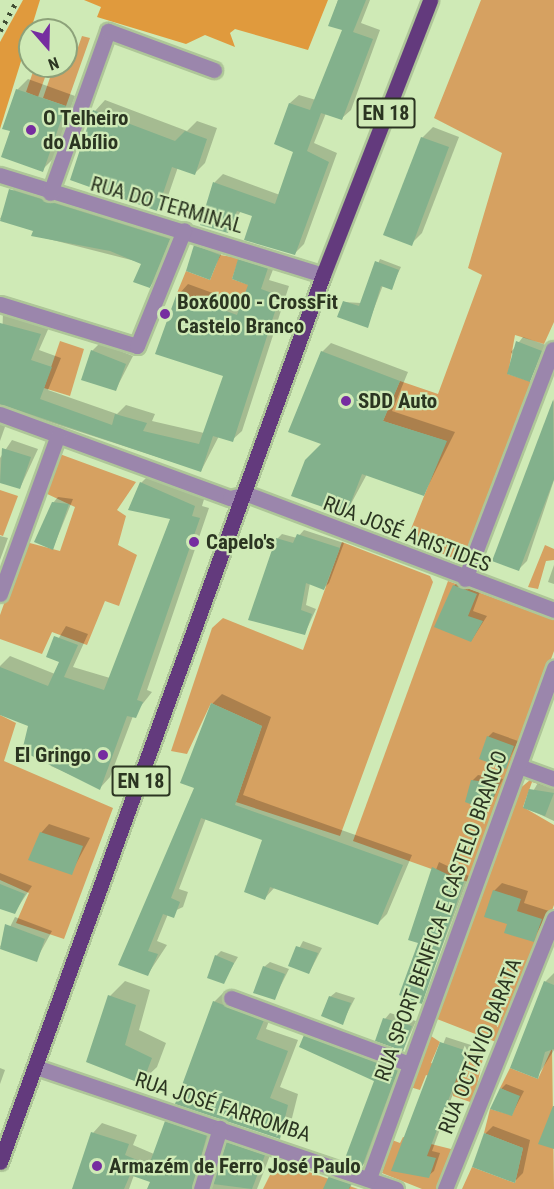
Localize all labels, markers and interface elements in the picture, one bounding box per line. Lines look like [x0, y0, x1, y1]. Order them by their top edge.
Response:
north arrow [18, 18, 78, 78]
text: N [46, 53, 62, 74]
road number: EN 18 [356, 96, 416, 130]
place label: O Telheiro do Abílio [43, 105, 129, 155]
marker: O Telheiro do Abílio [24, 123, 38, 137]
street label: RUA DO TERMINAL [88, 171, 246, 239]
place label: Box6000 - CrossFit Castelo Branco [177, 289, 338, 339]
marker: Box6000 - CrossFit Castelo Branco [158, 307, 172, 321]
place label: SDD Auto [358, 388, 437, 414]
marker: SDD Auto [339, 394, 353, 408]
street label: RUA JOSÉ ARISTIDES [320, 490, 494, 578]
place label: Capelo's [206, 529, 275, 555]
marker: Capelo's [187, 535, 201, 549]
place label: El Gringo [15, 742, 91, 768]
street label: RUA SPORT BENFICA E CASTELO BRANCO [369, 747, 513, 1085]
marker: El Gringo [96, 748, 110, 762]
road number: EN 18 [111, 764, 171, 798]
street label: RUA OCTÁVIO BARATA [433, 954, 527, 1138]
street label: RUA JOSÉ FARROMBA [132, 1067, 314, 1147]
place label: Armazém de Ferro José Paulo [109, 1153, 361, 1179]
marker: Armazém de Ferro José Paulo [90, 1159, 104, 1173]

